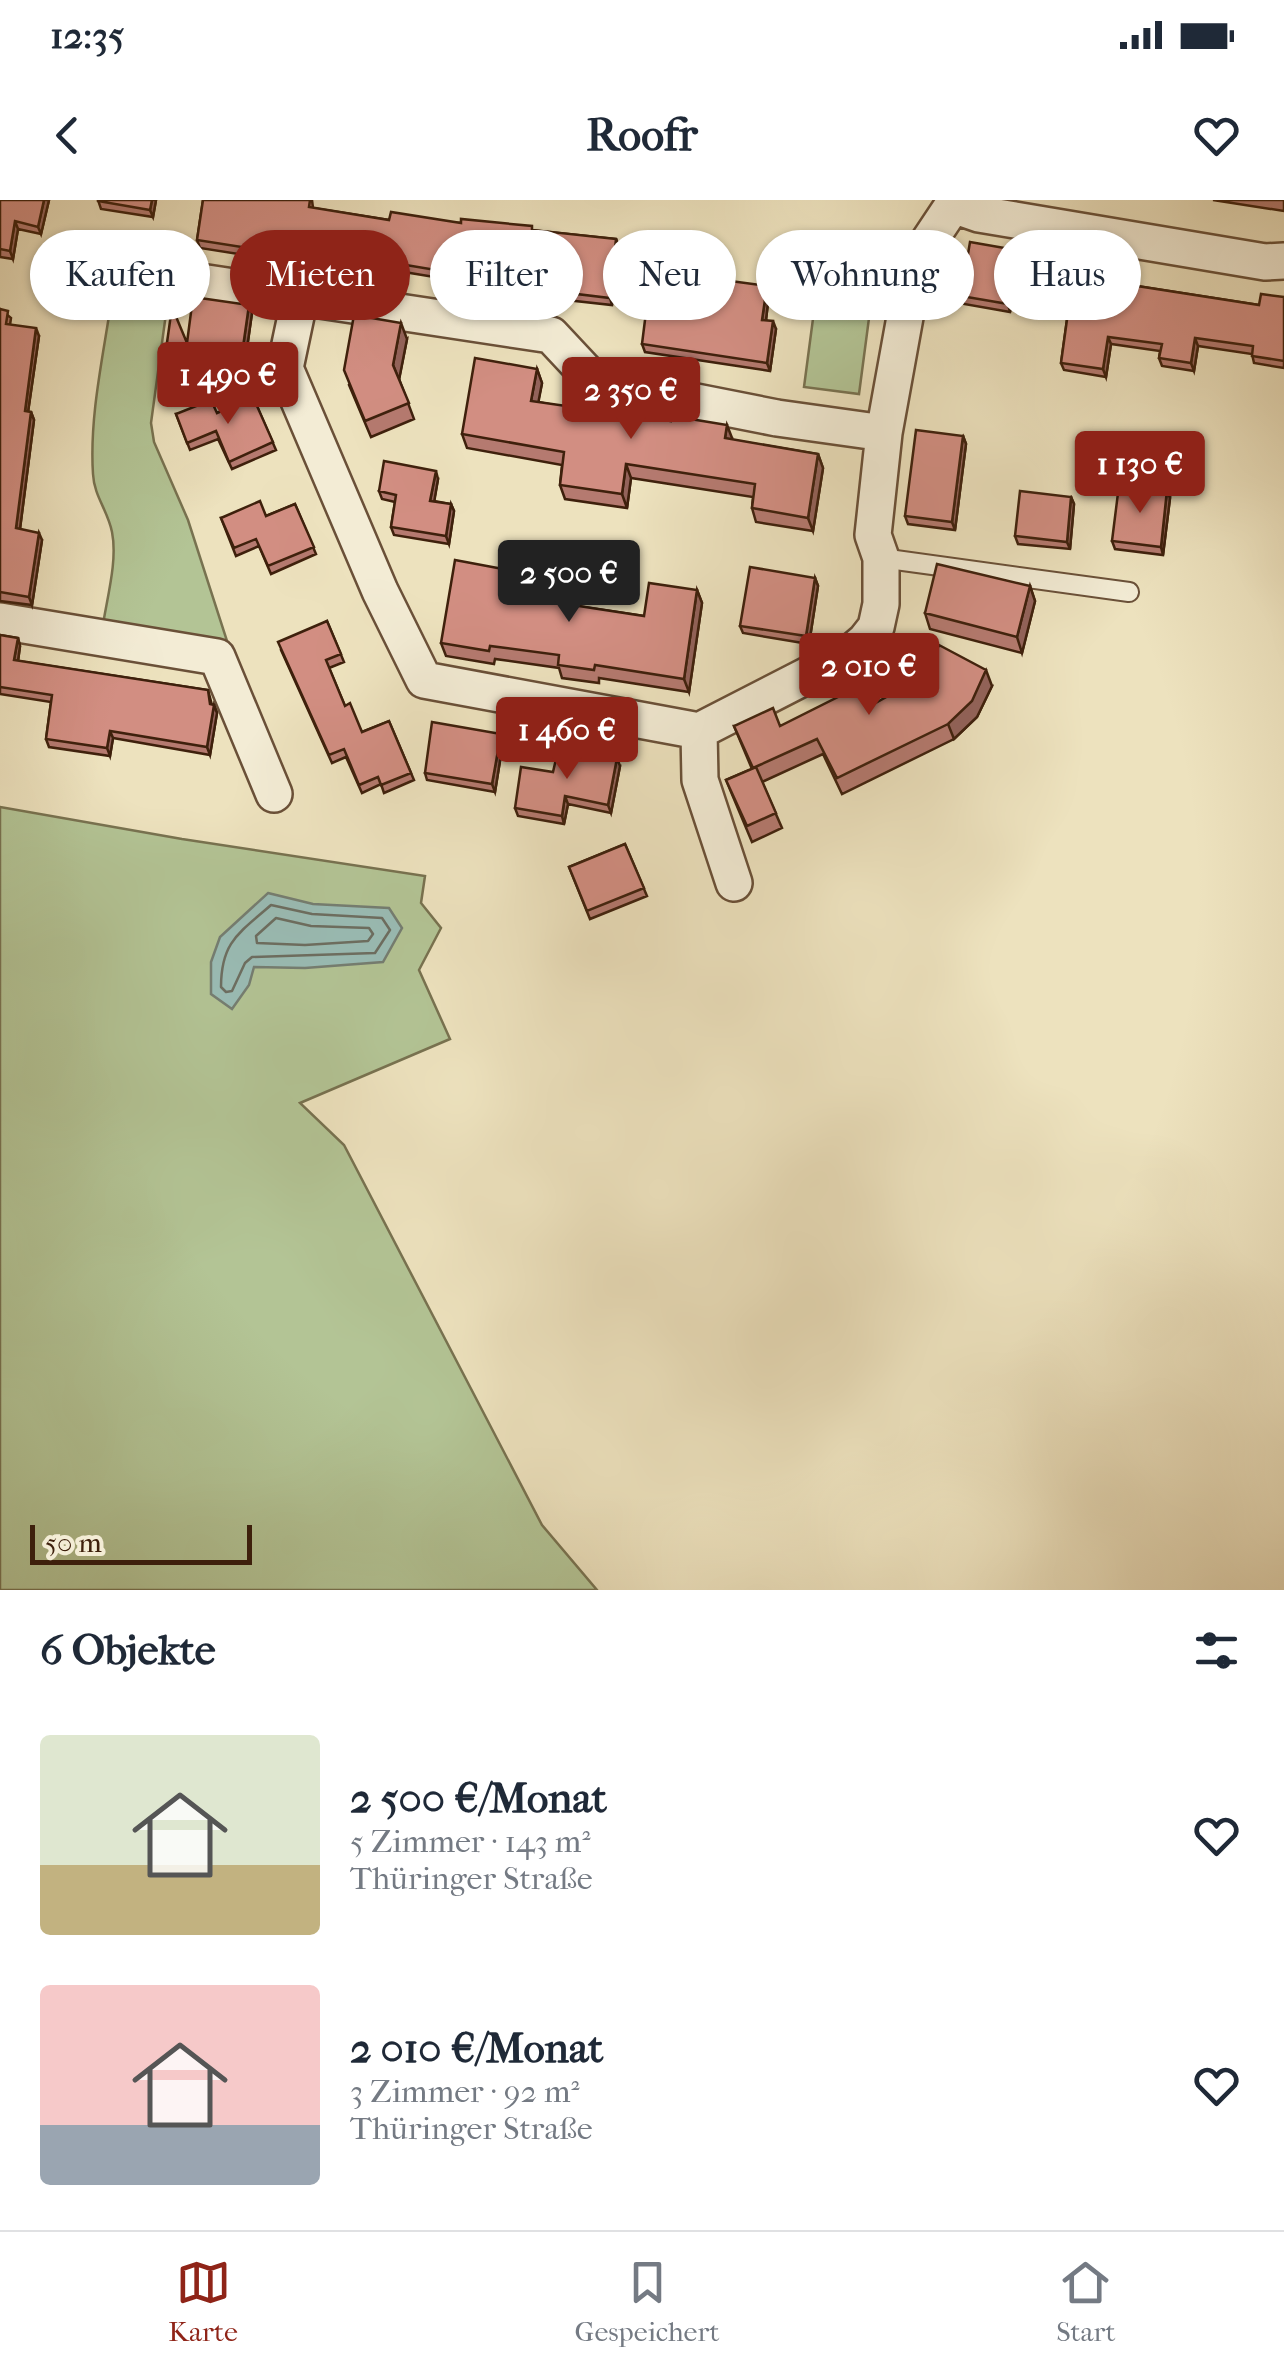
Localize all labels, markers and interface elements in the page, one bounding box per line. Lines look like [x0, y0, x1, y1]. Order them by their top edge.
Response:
text: 12:35 [50, 13, 124, 58]
icon: back [40, 108, 95, 163]
icon: heart [1189, 108, 1244, 163]
text: Roofr [586, 109, 698, 162]
chip: Kaufen [30, 230, 210, 320]
chip: Mieten [230, 230, 410, 320]
chip: Filter [430, 230, 583, 320]
chip: Neu [603, 230, 736, 320]
chip: Wohnung [756, 230, 974, 320]
chip: Haus [994, 230, 1141, 320]
pin: 1 490 € [136, 342, 320, 427]
text: 1 490 € [179, 356, 277, 393]
pin: 2 350 € [539, 357, 723, 442]
text: 2 350 € [584, 371, 678, 408]
pin: 1 130 € [1048, 431, 1232, 516]
text: 1 130 € [1097, 445, 1183, 482]
pin: 2 500 € [477, 540, 661, 625]
text: 2 500 € [520, 554, 618, 591]
pin: 2 010 € [777, 633, 961, 718]
text: 2 010 € [821, 647, 917, 684]
pin: 1 460 € [475, 697, 659, 782]
text: 1 460 € [518, 711, 616, 748]
scale bar [30, 1520, 252, 1564]
text: 50 m [45, 1526, 102, 1559]
icon: filters [1189, 1623, 1244, 1678]
text: 6 Objekte [40, 1626, 216, 1675]
text: 2 500 €/Monat [350, 1774, 607, 1823]
icon: home [120, 1775, 240, 1895]
icon: heart [1189, 1808, 1244, 1863]
text: 5 Zimmer · 143 m² [350, 1823, 590, 1860]
text: Thüringer Straße [350, 1860, 593, 1897]
text: 2 010 €/Monat [350, 2024, 603, 2073]
icon: home [120, 2025, 240, 2145]
icon: heart [1189, 2058, 1244, 2113]
text: 3 Zimmer · 92 m² [350, 2073, 580, 2110]
text: Thüringer Straße [350, 2110, 593, 2147]
tab: Karte [168, 2255, 238, 2348]
tab: Gespeichert [575, 2255, 719, 2348]
tab: Start [1056, 2255, 1116, 2348]

